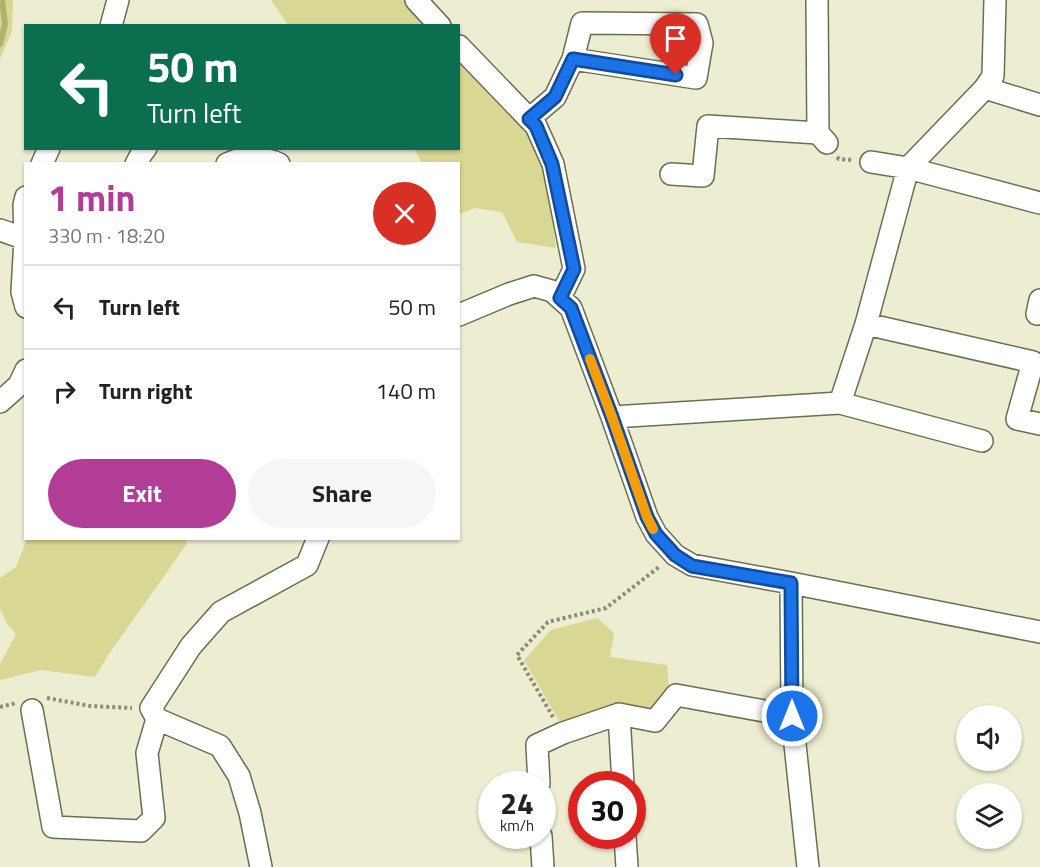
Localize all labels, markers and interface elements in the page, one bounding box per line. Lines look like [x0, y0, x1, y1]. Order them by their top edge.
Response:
pin [650, 13, 701, 75]
icon: arrive [659, 22, 692, 55]
text: 50 m [147, 34, 239, 98]
icon: left [48, 48, 126, 126]
text: Turn left [147, 92, 241, 133]
text: 1 min [48, 170, 135, 225]
button: close [373, 182, 436, 245]
text: 330 m · 18:20 [48, 220, 165, 251]
text: Turn left [99, 290, 180, 324]
text: 50 m [388, 290, 436, 324]
icon: left [48, 291, 81, 324]
text: Turn right [99, 374, 193, 408]
text: 140 m [376, 374, 436, 408]
icon: right [48, 375, 81, 408]
button: Exit [48, 459, 236, 528]
button: Share [248, 459, 436, 528]
position arrow [760, 684, 824, 748]
map controls [956, 705, 1022, 849]
button: sound [956, 705, 1022, 771]
speed limit sign: 30 [568, 771, 646, 849]
text: 24 [500, 780, 534, 826]
button: layers [956, 783, 1022, 849]
text: km/h [500, 814, 534, 837]

